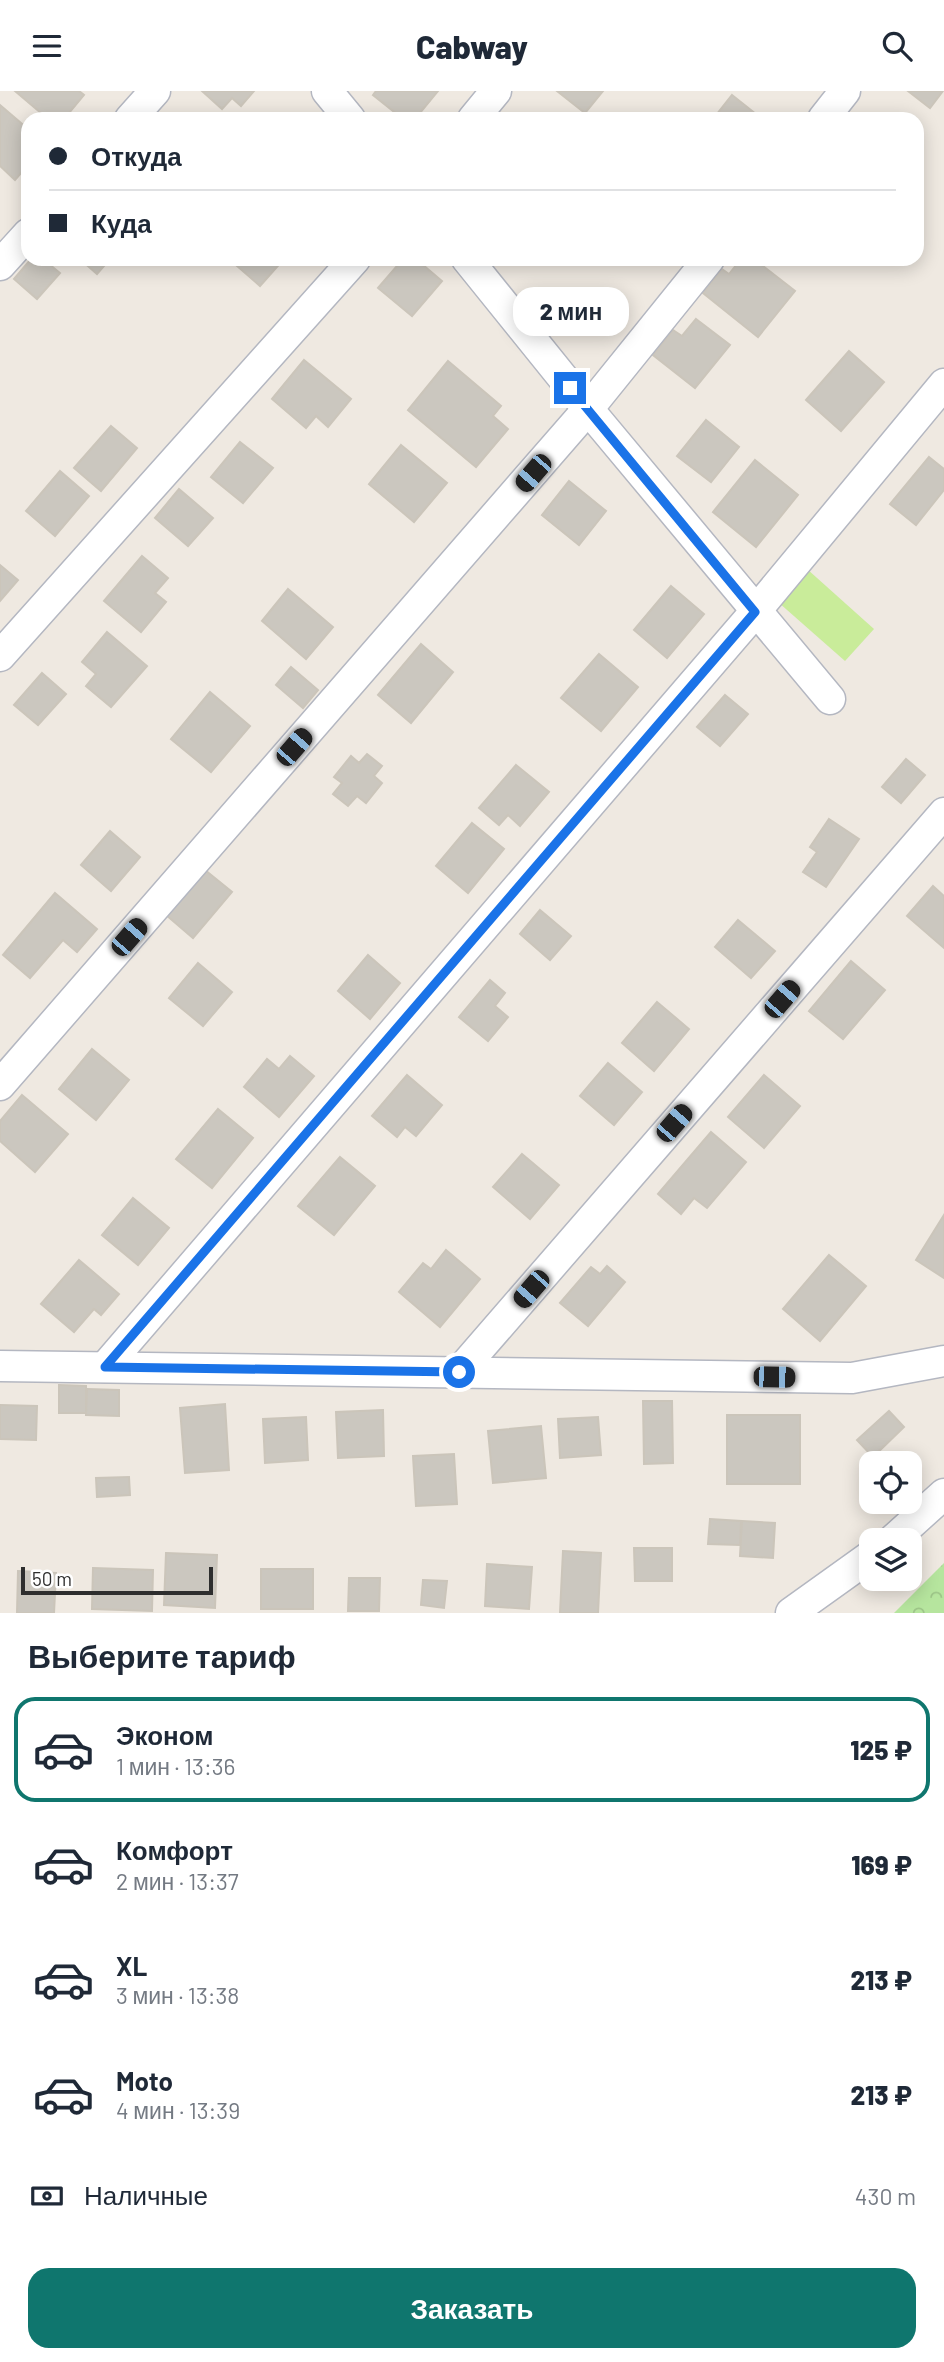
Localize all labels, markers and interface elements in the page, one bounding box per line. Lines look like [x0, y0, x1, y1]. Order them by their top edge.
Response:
icon: menu [28, 27, 66, 65]
text: Cabway [416, 27, 528, 65]
icon: search [878, 27, 916, 65]
text: Откуда [91, 140, 182, 171]
text: Куда [91, 207, 152, 238]
callout: 2 мин [512, 287, 628, 335]
text: 2 мин [540, 297, 602, 325]
route end [554, 372, 586, 404]
car [512, 450, 555, 496]
car [273, 724, 316, 770]
car [108, 914, 151, 960]
car [761, 976, 804, 1022]
car [653, 1100, 696, 1146]
car [510, 1266, 553, 1312]
route start [443, 1356, 475, 1388]
car [753, 1366, 796, 1388]
map controls [859, 1451, 922, 1591]
button: locate [859, 1451, 922, 1514]
button: layers [859, 1528, 922, 1591]
scale bar [21, 1564, 214, 1596]
text: 50 m [32, 1567, 72, 1590]
text: Выберите тариф [28, 1636, 296, 1674]
icon: car [32, 1718, 95, 1781]
text: Эконом [116, 1719, 214, 1750]
text: 125 ₽ [850, 1734, 912, 1765]
text: 1 мин · 13:36 [116, 1752, 235, 1780]
icon: car [32, 1833, 95, 1896]
text: Комфорт [116, 1834, 233, 1865]
text: 169 ₽ [851, 1849, 912, 1880]
text: 2 мин · 13:37 [116, 1867, 239, 1895]
icon: car [32, 1948, 95, 2011]
text: XL [116, 1950, 147, 1981]
text: 213 ₽ [850, 1964, 912, 1995]
text: 3 мин · 13:38 [116, 1981, 239, 2009]
icon: car [32, 2063, 95, 2126]
text: Moto [116, 2065, 173, 2096]
text: 213 ₽ [850, 2079, 912, 2110]
text: 4 мин · 13:39 [116, 2096, 240, 2124]
icon: cash [28, 2177, 66, 2215]
text: Наличные [84, 2179, 208, 2210]
text: 430 m [855, 2182, 916, 2210]
button: Заказать [28, 2268, 916, 2348]

